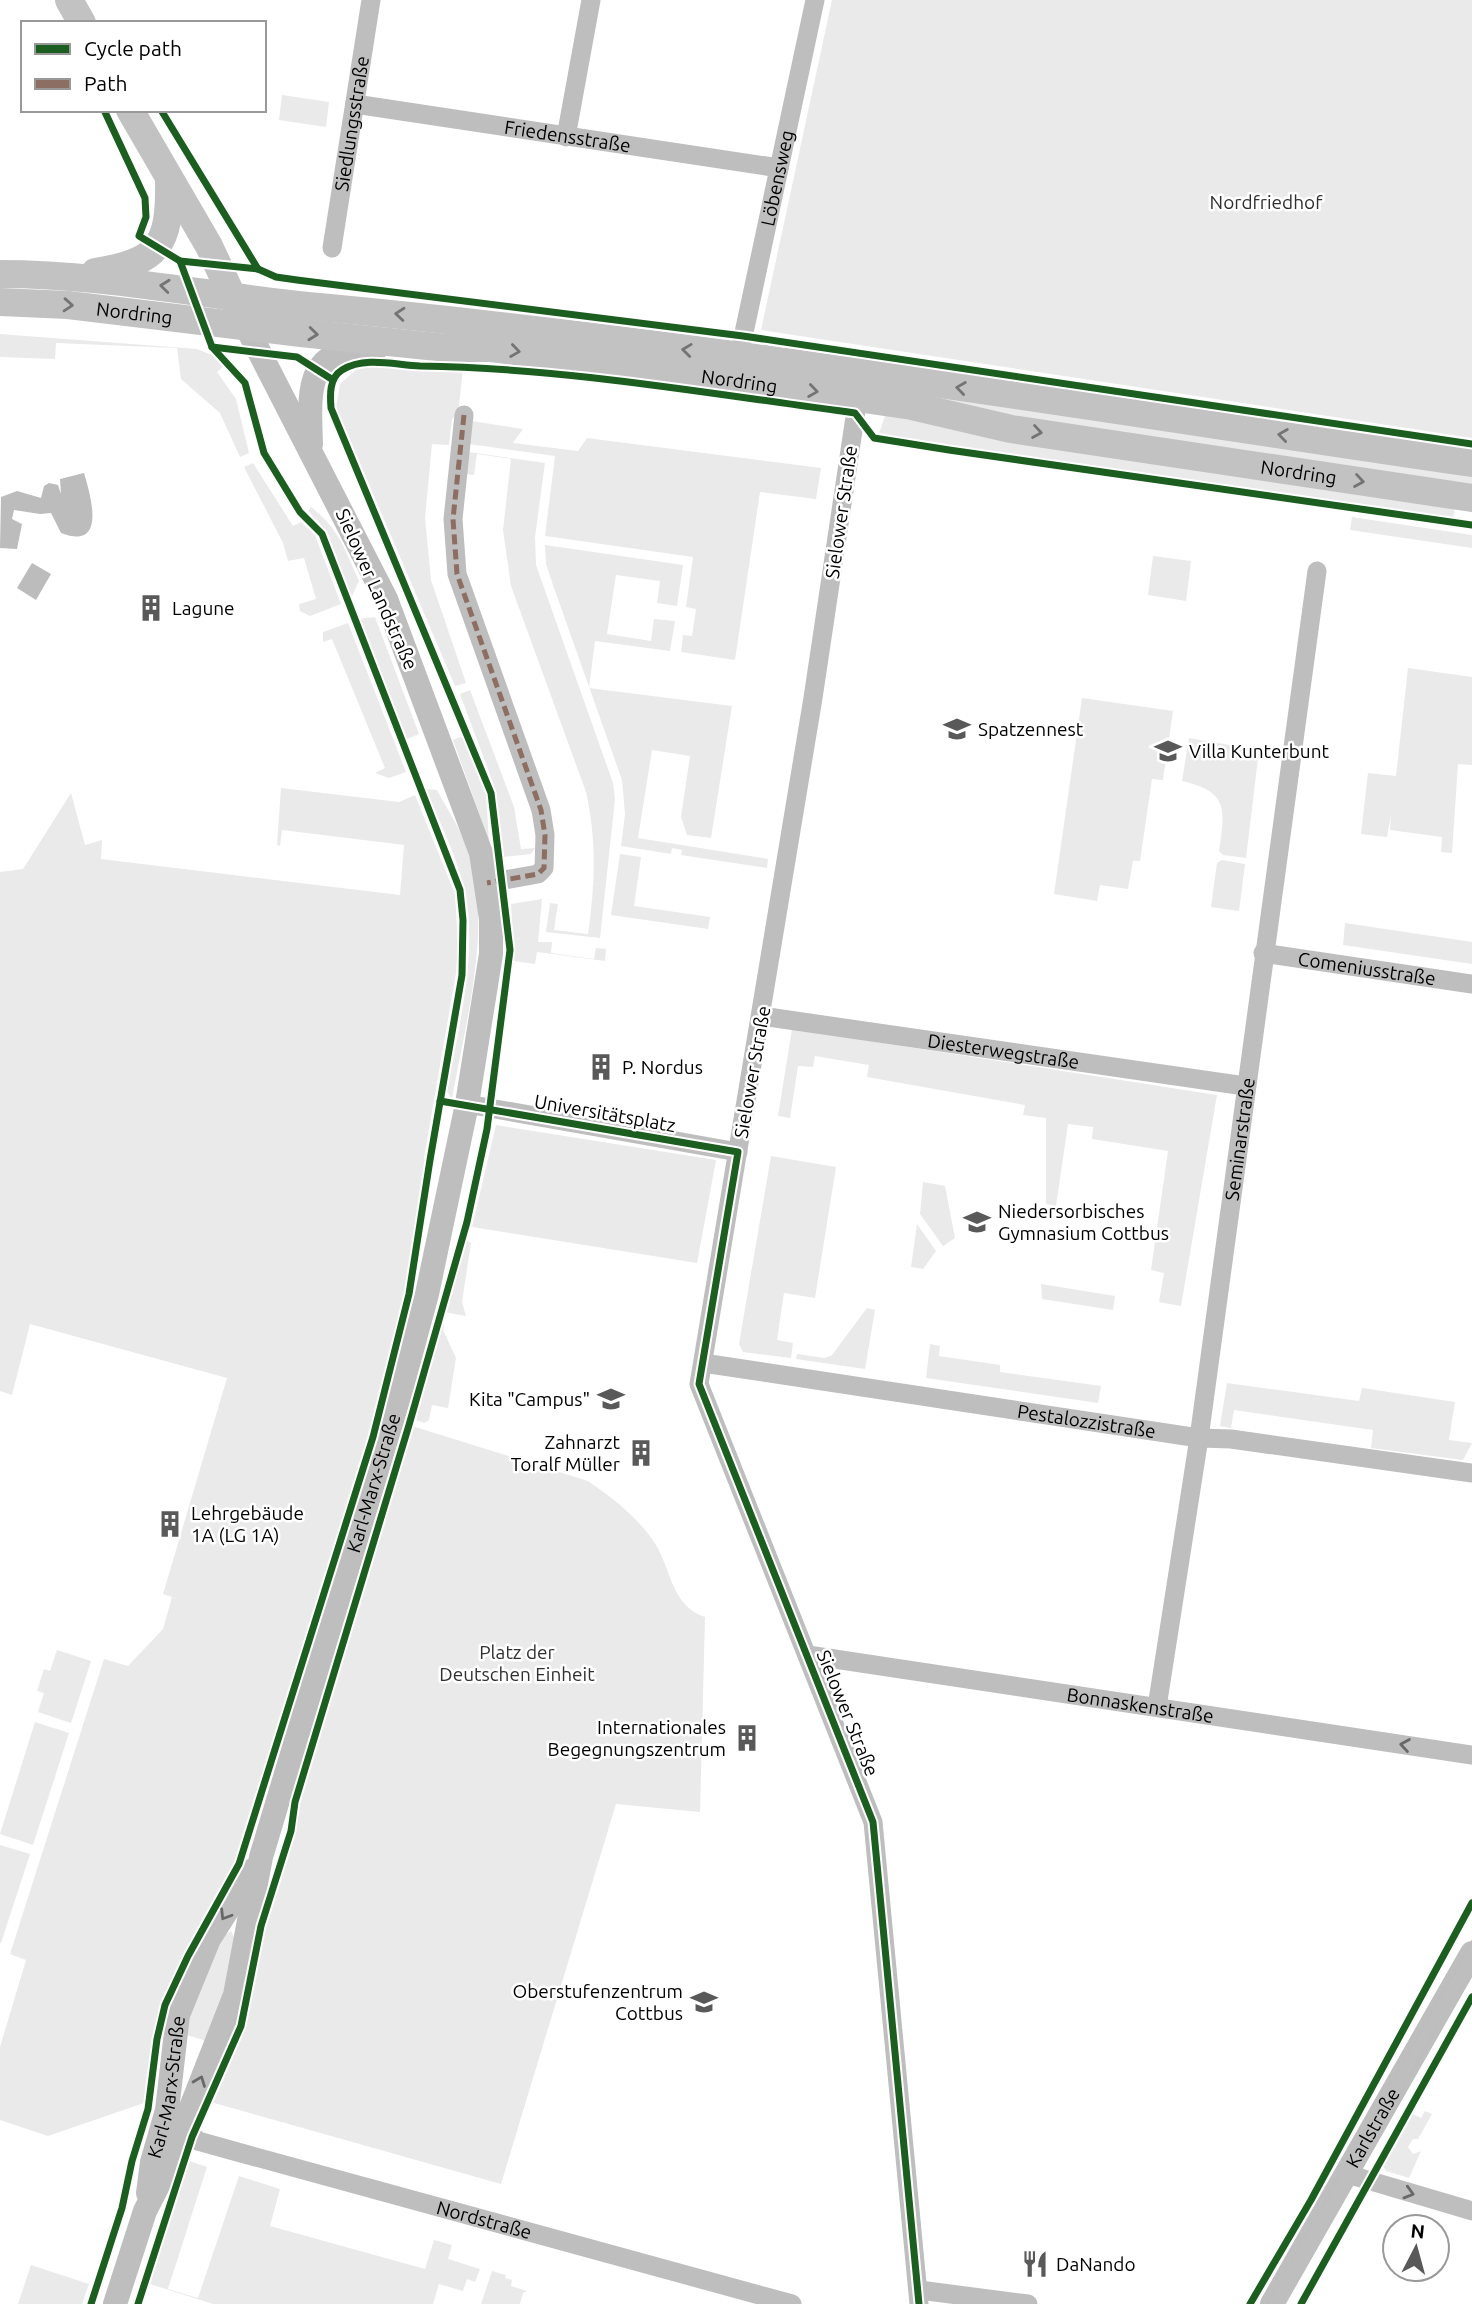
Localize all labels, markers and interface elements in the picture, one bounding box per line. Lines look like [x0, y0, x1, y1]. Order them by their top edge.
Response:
legend [21, 21, 266, 112]
text: Cycle path [84, 36, 182, 60]
street label: Siedlungsstraße [330, 54, 373, 193]
text: Path [84, 71, 127, 95]
street label: Friedensstraße [503, 116, 632, 156]
street label: Löbensweg [756, 128, 798, 228]
park label: Nordfriedhof [1210, 191, 1323, 213]
one-way arrow [159, 279, 170, 294]
one-way arrow [63, 297, 74, 312]
street label: Nordring [95, 297, 174, 328]
one-way arrow [394, 307, 405, 322]
one-way arrow [308, 327, 319, 342]
one-way arrow [681, 342, 693, 357]
one-way arrow [509, 344, 521, 359]
street label: Nordring [700, 365, 779, 397]
one-way arrow [955, 381, 967, 396]
one-way arrow [807, 383, 819, 398]
one-way arrow [1031, 425, 1043, 440]
one-way arrow [1277, 428, 1289, 443]
street label: Sielower Straße [821, 444, 861, 580]
street label: Nordring [1259, 456, 1338, 489]
one-way arrow [1353, 473, 1364, 488]
street label: Sielower Landstraße [332, 505, 422, 673]
building icon: Lagune [136, 593, 166, 623]
place label: Lagune [172, 597, 235, 619]
school or university icon: Spatzennest [942, 714, 972, 744]
place label: Spatzennest [978, 718, 1084, 740]
school or university icon: Villa Kunterbunt [1153, 736, 1183, 766]
place label: Villa Kunterbunt [1189, 740, 1330, 762]
street label: Comeniusstraße [1297, 947, 1437, 989]
street label: Sielower Straße [730, 1004, 774, 1140]
street label: Diesterwegstraße [926, 1029, 1081, 1073]
building icon: P. Nordus [586, 1052, 616, 1082]
place label: P. Nordus [622, 1056, 703, 1078]
street label: Seminarstraße [1220, 1076, 1259, 1202]
street label: Universitätsplatz [533, 1090, 678, 1136]
place label: Niedersorbisches Gymnasium Cottbus [998, 1200, 1169, 1244]
school or university icon: Niedersorbisches Gymnasium Cottbus [962, 1207, 992, 1237]
school or university icon: Kita "Campus" [596, 1384, 626, 1414]
place label: Kita "Campus" [469, 1388, 590, 1410]
street label: Pestalozzistraße [1016, 1400, 1157, 1442]
street label: Karl-Marx-Straße [342, 1411, 405, 1555]
place label: Zahnarzt Toralf Müller [511, 1431, 621, 1475]
building icon: Zahnarzt Toralf Müller [626, 1438, 656, 1468]
place label: Lehrgebäude 1A (LG 1A) [191, 1502, 304, 1546]
building icon: Lehrgebäude 1A (LG 1A) [155, 1509, 185, 1539]
park label: Platz der Deutschen Einheit [439, 1641, 595, 1685]
street label: Sielower Straße [813, 1647, 883, 1779]
street label: Bonnaskenstraße [1065, 1683, 1215, 1727]
place label: Internationales Begegnungszentrum [548, 1716, 726, 1760]
building icon: Internationales Begegnungszentrum [732, 1723, 762, 1753]
one-way arrow [1399, 1738, 1410, 1753]
one-way arrow [220, 1907, 233, 1920]
place label: Oberstufenzentrum Cottbus [513, 1980, 683, 2024]
school or university icon: Oberstufenzentrum Cottbus [689, 1987, 719, 2017]
street label: Karl-Marx-Straße [143, 2015, 189, 2161]
one-way arrow [192, 2075, 206, 2087]
street label: Karlstraße [1341, 2084, 1404, 2171]
one-way arrow [1403, 2185, 1415, 2199]
street label: Nordstraße [434, 2196, 534, 2243]
north arrow [1381, 2213, 1451, 2283]
text: N [1410, 2219, 1426, 2243]
restaurant icon: DaNando [1020, 2249, 1050, 2279]
place label: DaNando [1056, 2253, 1136, 2275]

